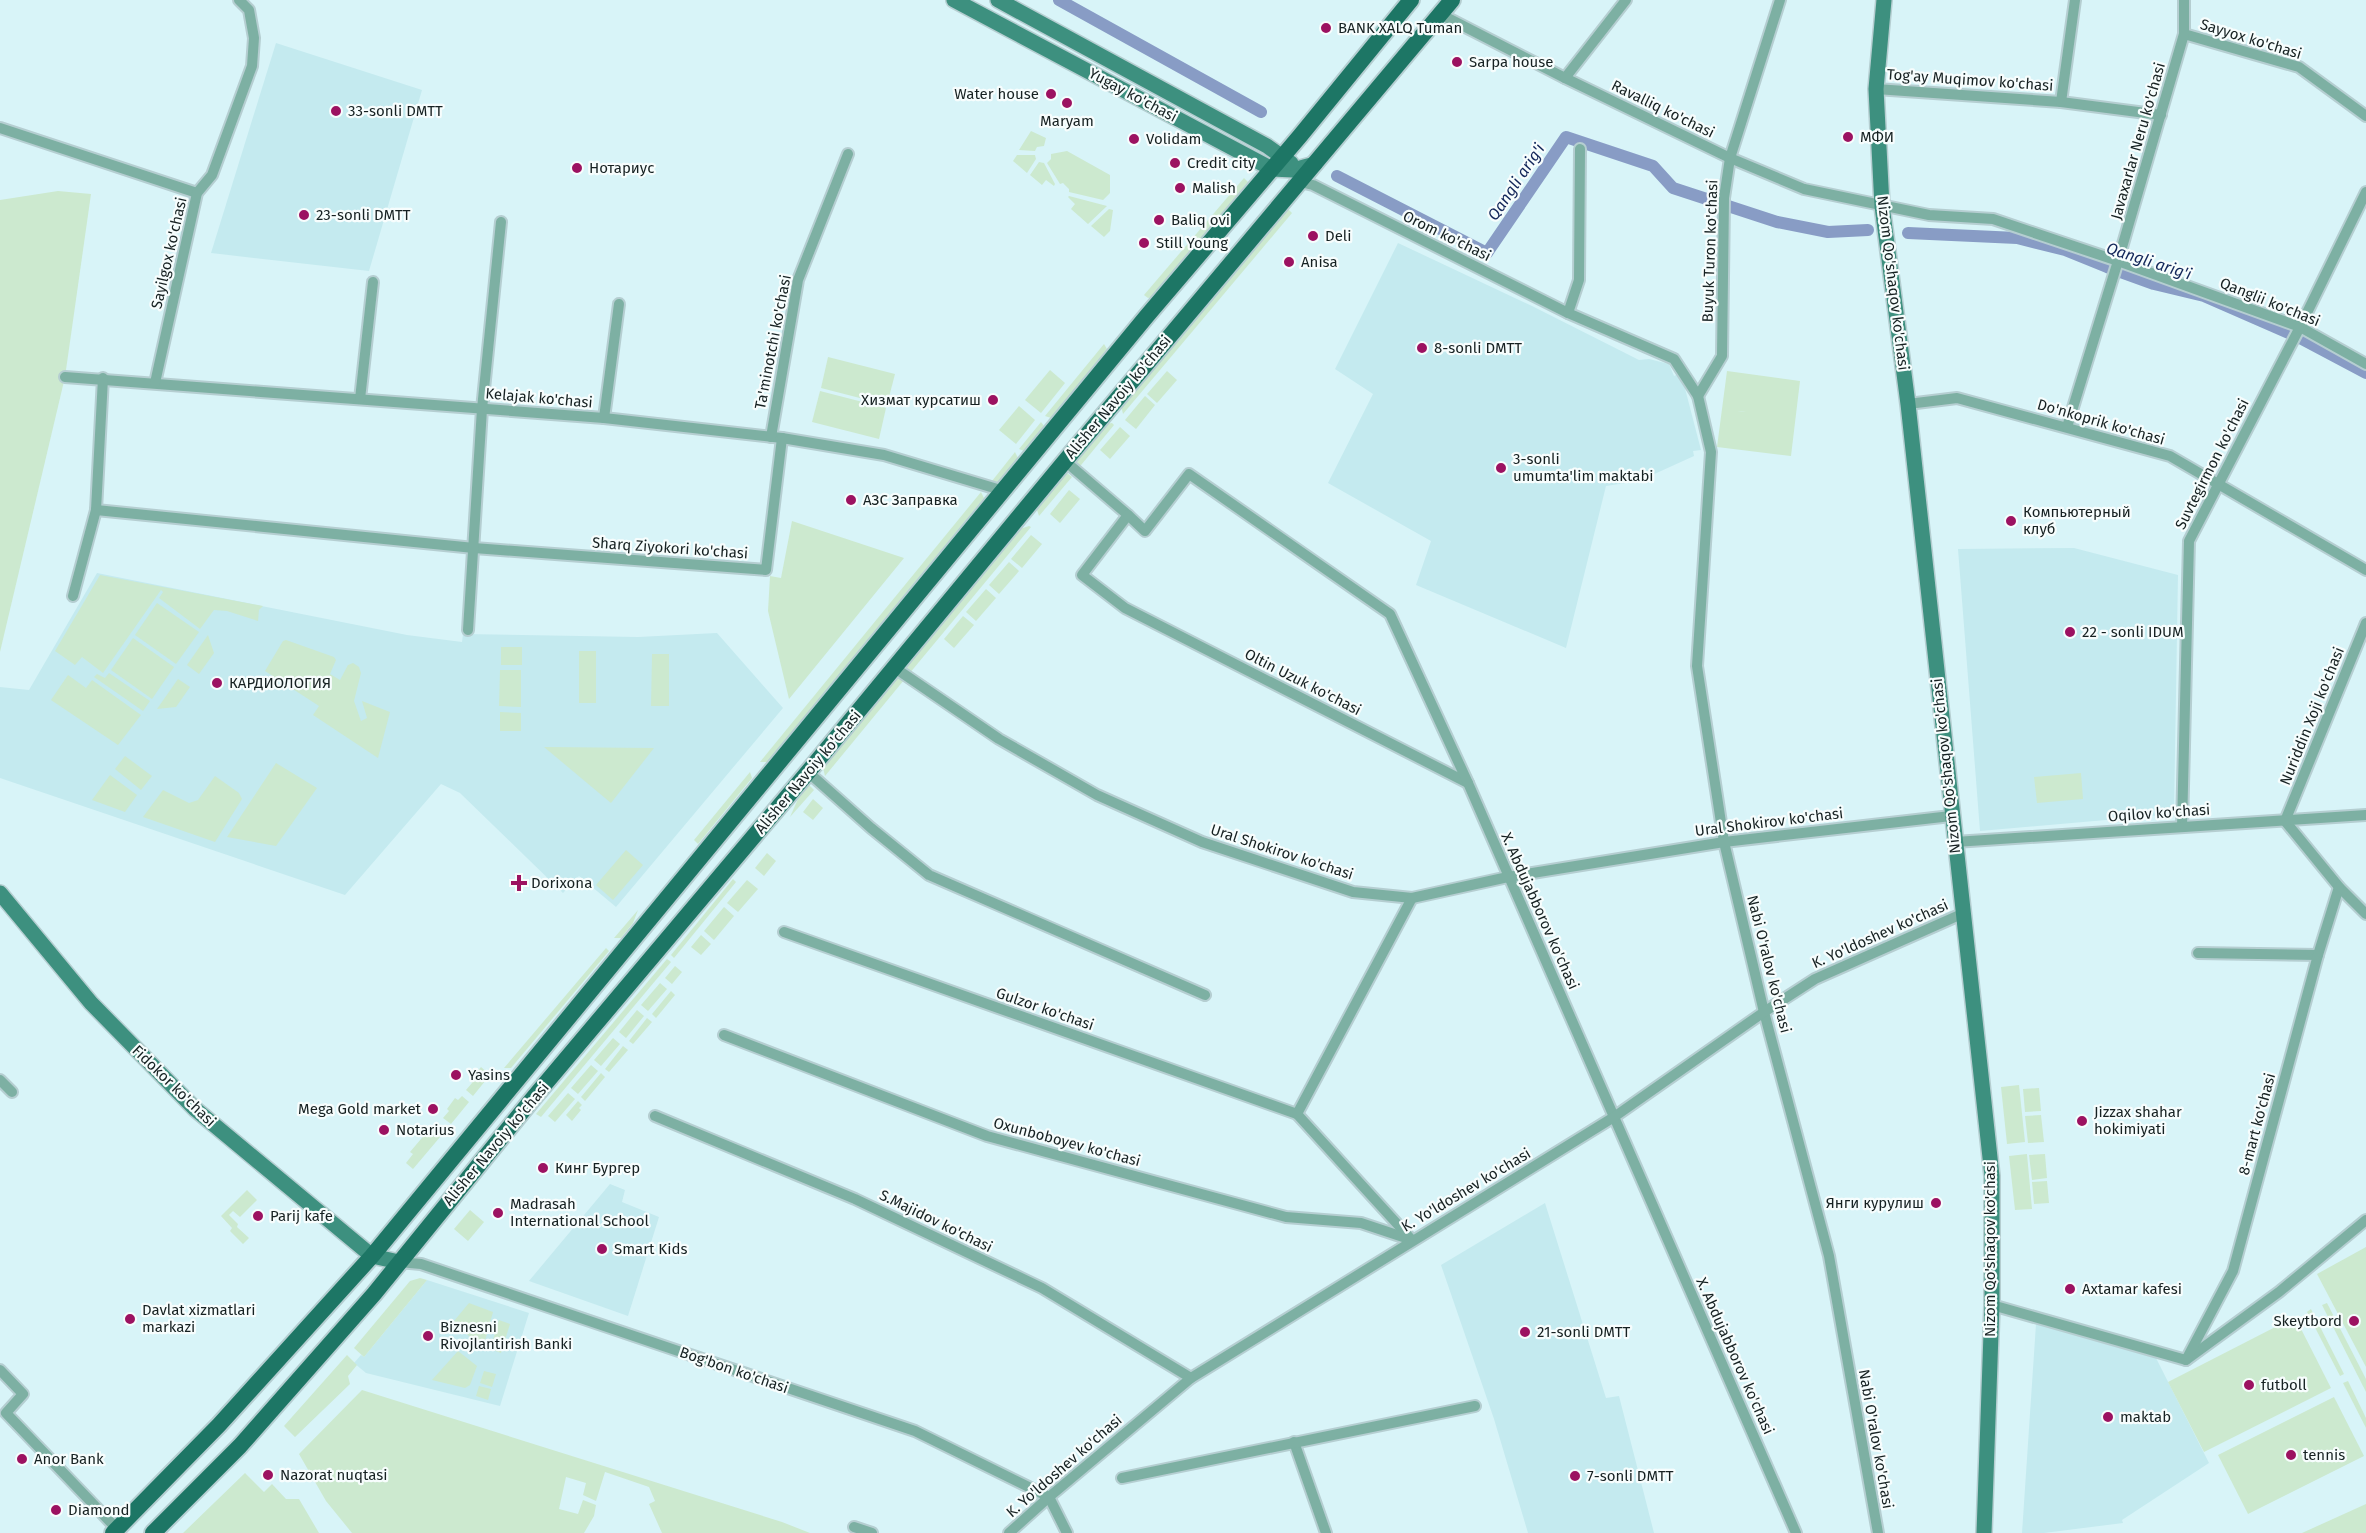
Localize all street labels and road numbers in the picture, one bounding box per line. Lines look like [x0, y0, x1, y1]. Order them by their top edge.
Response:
street label: Sayyox ko'chasi [2198, 15, 2304, 63]
street label: Javaxarlar Neru ko'chasi [2107, 60, 2169, 222]
street label: Yugay ko'chasi [1086, 64, 1180, 126]
street label: Tog'ay Muqimov ko'chasi [1886, 65, 2054, 95]
street label: Ravalliq ko'chasi [1609, 76, 1717, 142]
street label: Buyuk Turon ko'chasi [1699, 179, 1721, 323]
street label: Sayilgox ko'chasi [147, 195, 191, 311]
street label: Nizom Qo'shaqov ko'chasi [1873, 195, 1913, 371]
street label: Orom ko'chasi [1400, 207, 1494, 265]
street label: Ta'minotchi ko'chasi [751, 273, 795, 411]
street label: Qanglii ko'chasi [2217, 274, 2323, 330]
street label: Alisher Navoiy ko'chasi [1061, 332, 1175, 462]
street label: Kelajak ko'chasi [485, 384, 593, 412]
street label: Do'nkoprik ko'chasi [2035, 395, 2167, 449]
street label: Suvtegirmon ko'chasi [2171, 396, 2253, 532]
street label: Sharq Ziyokori ko'chasi [591, 534, 749, 562]
street label: Nuriddin Xoji ko'chasi [2276, 644, 2348, 788]
street label: Oltin Uzuk ko'chasi [1242, 645, 1364, 719]
street label: Nizom Qo'shaqov ko'chasi [1928, 677, 1964, 855]
street label: Alisher Navoiy ko'chasi [751, 707, 865, 837]
street label: Oqilov ko'chasi [2107, 800, 2211, 826]
street label: Ural Shokirov ko'chasi [1694, 804, 1844, 840]
street label: Ural Shokirov ko'chasi [1208, 820, 1356, 884]
street label: X. Abdujabborov ko'chasi [1497, 830, 1583, 992]
street label: Nabi O'ralov ko'chasi [1743, 893, 1795, 1035]
street label: K. Yo'ldoshev ko'chasi [1809, 896, 1951, 972]
street label: Gulzor ko'chasi [994, 984, 1096, 1034]
street label: Fidokor ko'chasi [128, 1042, 220, 1130]
street label: 8-mart ko'chasi [2235, 1071, 2279, 1177]
street label: Alisher Navoiy ko'chasi [439, 1079, 553, 1209]
street label: Oxunboboyev ko'chasi [992, 1114, 1142, 1170]
street label: K. Yo'ldoshev ko'chasi [1398, 1144, 1534, 1236]
street label: Nizom Qo'shaqov ko'chasi [1981, 1161, 1999, 1337]
street label: S.Majidov ko'chasi [877, 1186, 995, 1256]
street label: X. Abdujabborov ko'chasi [1692, 1275, 1778, 1437]
street label: Bog'bon ko'chasi [677, 1343, 791, 1397]
street label: Nabi O'ralov ko'chasi [1855, 1368, 1897, 1510]
street label: K. Yo'ldoshev ko'chasi [1002, 1411, 1126, 1521]

